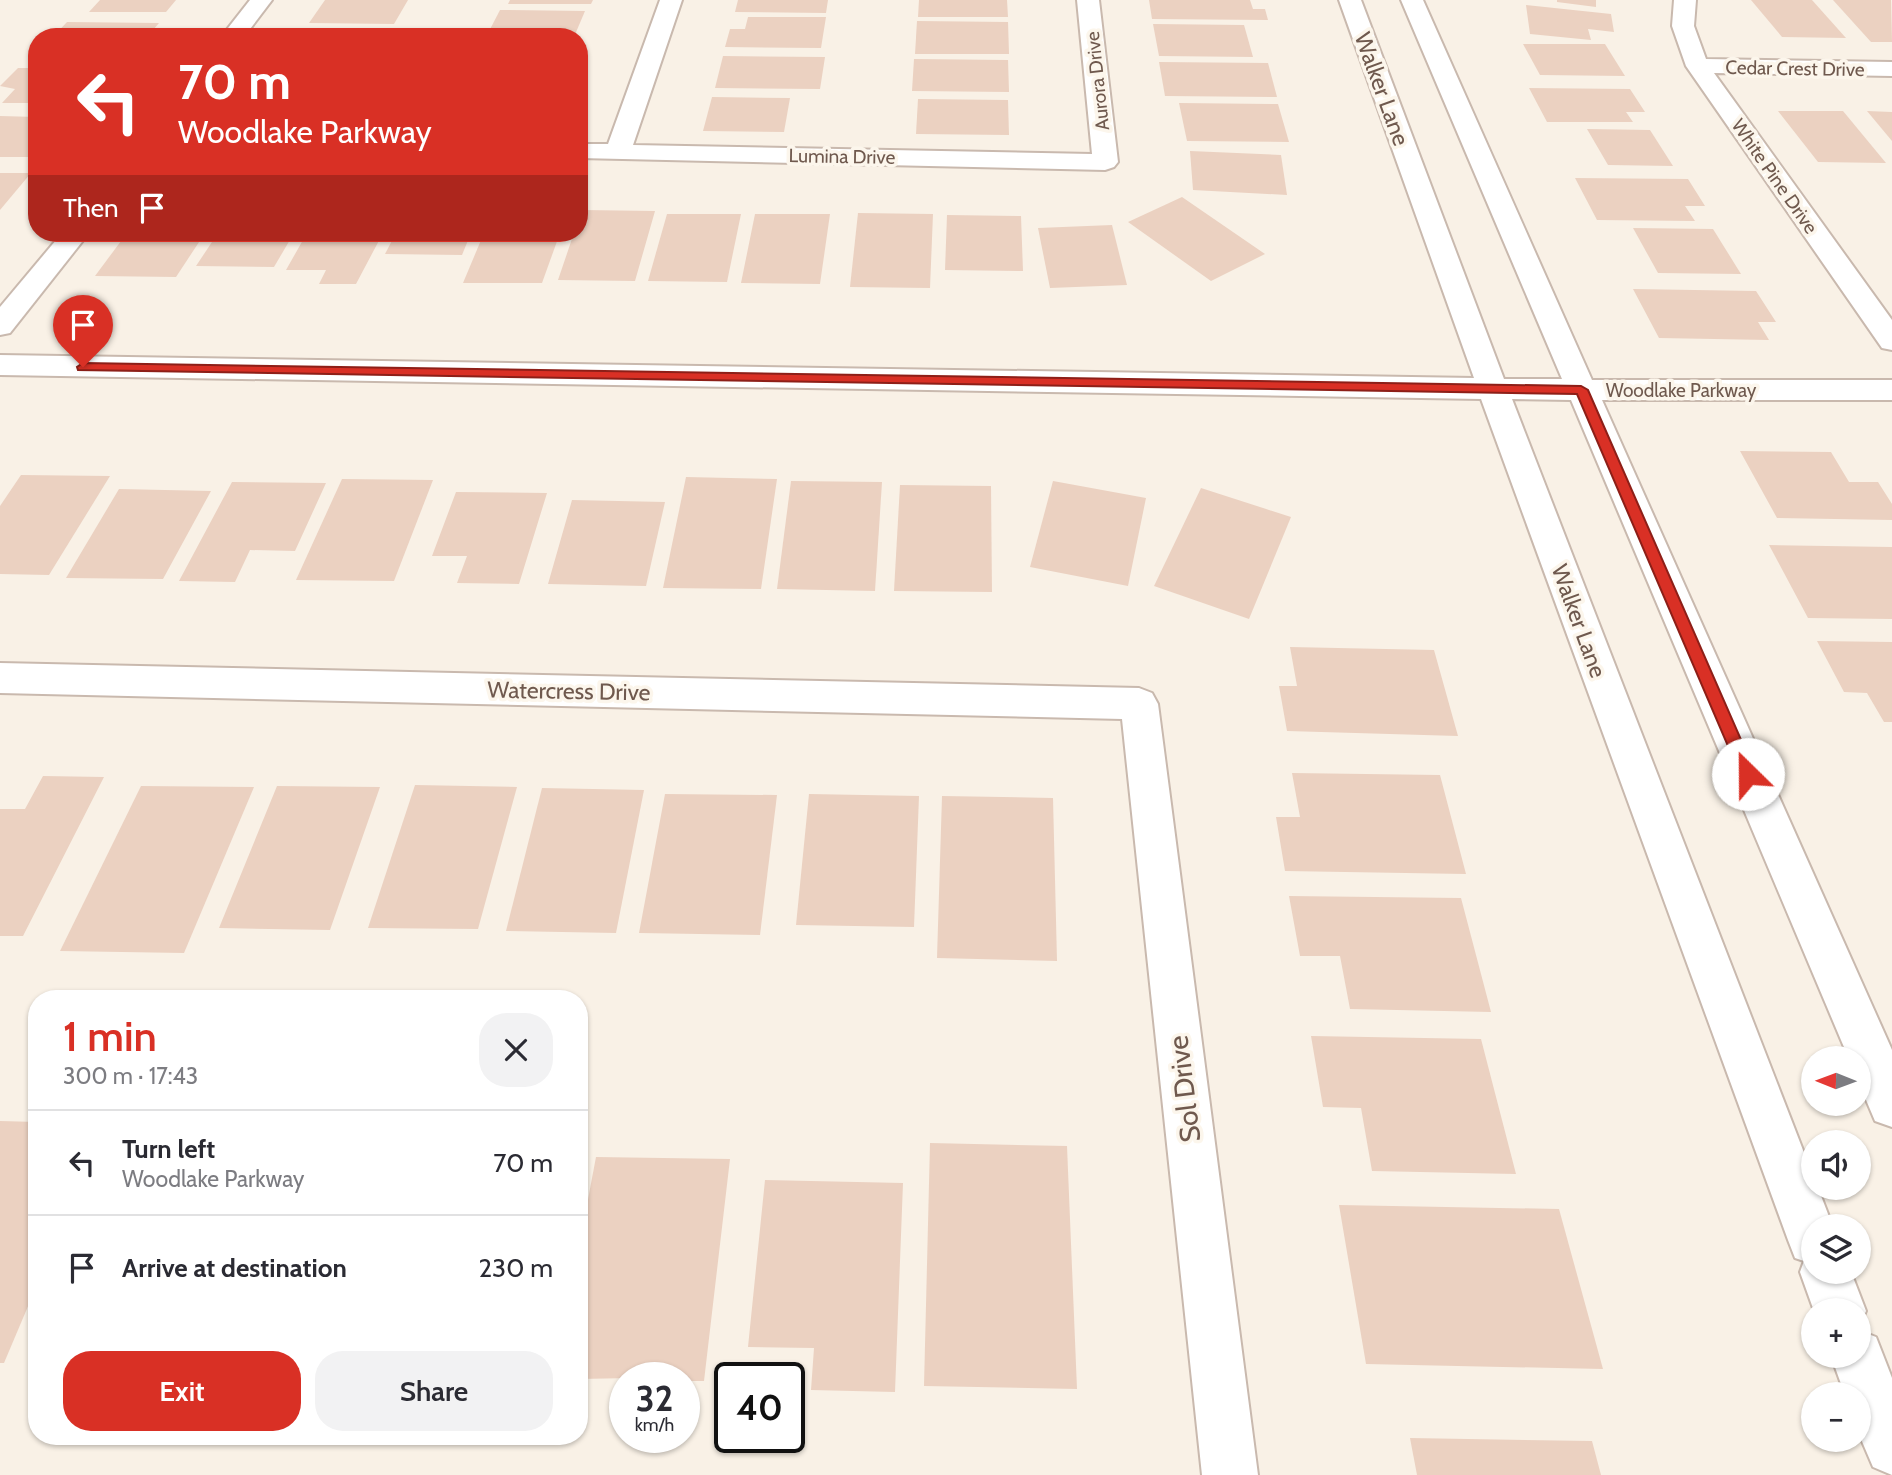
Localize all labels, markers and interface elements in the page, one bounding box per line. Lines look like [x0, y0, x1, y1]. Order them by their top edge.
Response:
street label: Walker Lane [1349, 29, 1415, 150]
street label: Aurora Drive [1081, 30, 1114, 132]
text: 70 m [178, 52, 291, 111]
icon: left [63, 56, 154, 147]
street label: Cedar Crest Drive [1725, 56, 1865, 81]
text: Woodlake Parkway [178, 112, 432, 151]
street label: White Pine Drive [1727, 115, 1823, 238]
street label: Lumina Drive [788, 144, 896, 169]
icon: arrive [133, 189, 171, 227]
text: Then [63, 192, 119, 224]
pin [53, 295, 113, 367]
icon: arrive [64, 306, 102, 344]
street label: Woodlake Parkway [1606, 379, 1757, 402]
street label: Walker Lane [1546, 561, 1612, 682]
street label: Watercress Drive [487, 676, 651, 706]
position arrow [1711, 737, 1785, 811]
text: 1 min [63, 1010, 157, 1062]
button: close [479, 1013, 553, 1087]
street label: Sol Drive [1161, 1034, 1207, 1144]
north arrow [1801, 1046, 1871, 1116]
map controls [1801, 1046, 1871, 1452]
text: 300 m · 17:43 [63, 1062, 198, 1090]
button: sound [1801, 1130, 1871, 1200]
text: Turn left [122, 1133, 215, 1165]
icon: left [63, 1144, 101, 1182]
text: 70 m [493, 1147, 553, 1179]
text: Woodlake Parkway [122, 1165, 304, 1193]
button: layers [1801, 1214, 1871, 1284]
icon: arrive [63, 1249, 101, 1287]
text: Arrive at destination [122, 1252, 347, 1284]
text: 230 m [479, 1252, 553, 1284]
button: + [1801, 1298, 1871, 1368]
button: Exit [63, 1351, 301, 1431]
button: Share [315, 1351, 553, 1431]
speed limit sign: 40 [714, 1362, 805, 1453]
text: 32 [636, 1377, 673, 1420]
button: − [1801, 1382, 1871, 1452]
text: km/h [635, 1414, 674, 1436]

